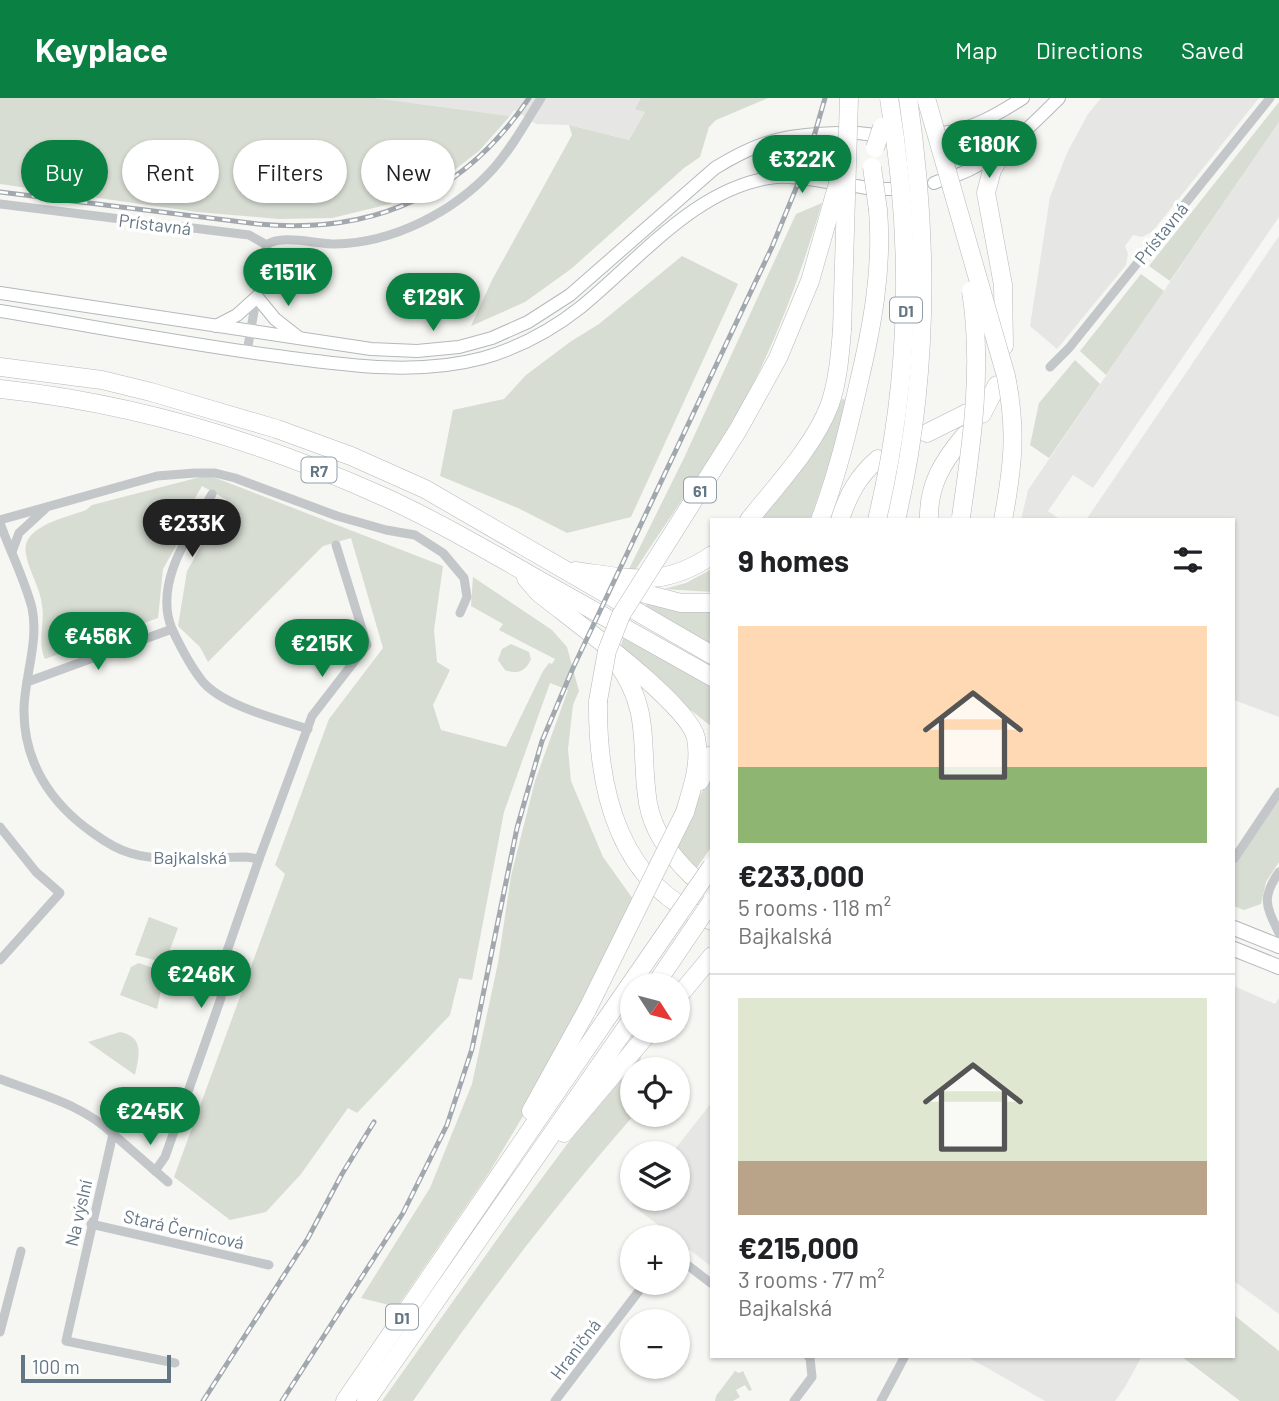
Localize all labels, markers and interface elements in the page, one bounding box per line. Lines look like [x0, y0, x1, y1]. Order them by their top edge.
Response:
text: Keyplace [35, 29, 168, 69]
text: Map [955, 35, 998, 64]
text: Directions [1036, 35, 1143, 64]
text: Saved [1181, 35, 1244, 64]
pin: €180K [940, 120, 1038, 180]
text: €180K [958, 129, 1020, 157]
pin: €322K [753, 136, 851, 195]
chip: Buy [21, 140, 108, 203]
chip: Rent [122, 140, 219, 203]
chip: Filters [233, 140, 347, 203]
chip: New [361, 140, 455, 203]
text: €322K [768, 144, 836, 172]
street label: Prístavná [1130, 198, 1192, 268]
street label: Prístavná [118, 209, 192, 239]
pin: €151K [239, 248, 337, 308]
text: €151K [259, 257, 317, 285]
pin: €129K [384, 274, 482, 333]
text: €129K [402, 282, 464, 310]
road number: D1 [890, 298, 922, 322]
road number: R7 [302, 458, 336, 482]
road number: 61 [684, 478, 716, 502]
pin: €233K [143, 500, 241, 559]
text: €233K [159, 508, 225, 536]
icon: filters [1169, 541, 1207, 579]
text: 9 homes [738, 542, 849, 578]
pin: €456K [49, 612, 147, 672]
pin: €215K [273, 620, 371, 679]
text: €456K [64, 621, 132, 649]
text: €215K [291, 628, 353, 656]
icon: home [910, 672, 1036, 798]
street label: Bajkalská [153, 846, 227, 868]
text: €233,000 [738, 857, 864, 893]
text: 5 rooms · 118 m² [738, 893, 891, 921]
text: Bajkalská [738, 921, 832, 949]
pin: €246K [152, 950, 250, 1010]
text: €246K [167, 959, 235, 987]
north arrow [620, 973, 690, 1043]
map controls [620, 973, 690, 1379]
icon: home [910, 1044, 1036, 1170]
button: locate [620, 1057, 690, 1127]
pin: €245K [101, 1088, 199, 1147]
text: €245K [116, 1096, 184, 1124]
button: layers [620, 1141, 690, 1211]
street label: Na výslní [60, 1177, 96, 1248]
street label: Stará Černicová [122, 1204, 246, 1254]
button: + [620, 1225, 690, 1295]
text: €215,000 [738, 1229, 859, 1265]
text: 3 rooms · 77 m² [738, 1265, 885, 1293]
text: Bajkalská [738, 1293, 832, 1321]
road number: D1 [386, 1304, 418, 1330]
button: − [620, 1309, 690, 1379]
street label: Hraničná [545, 1314, 605, 1384]
scale bar [21, 1352, 172, 1384]
text: 100 m [32, 1355, 80, 1378]

